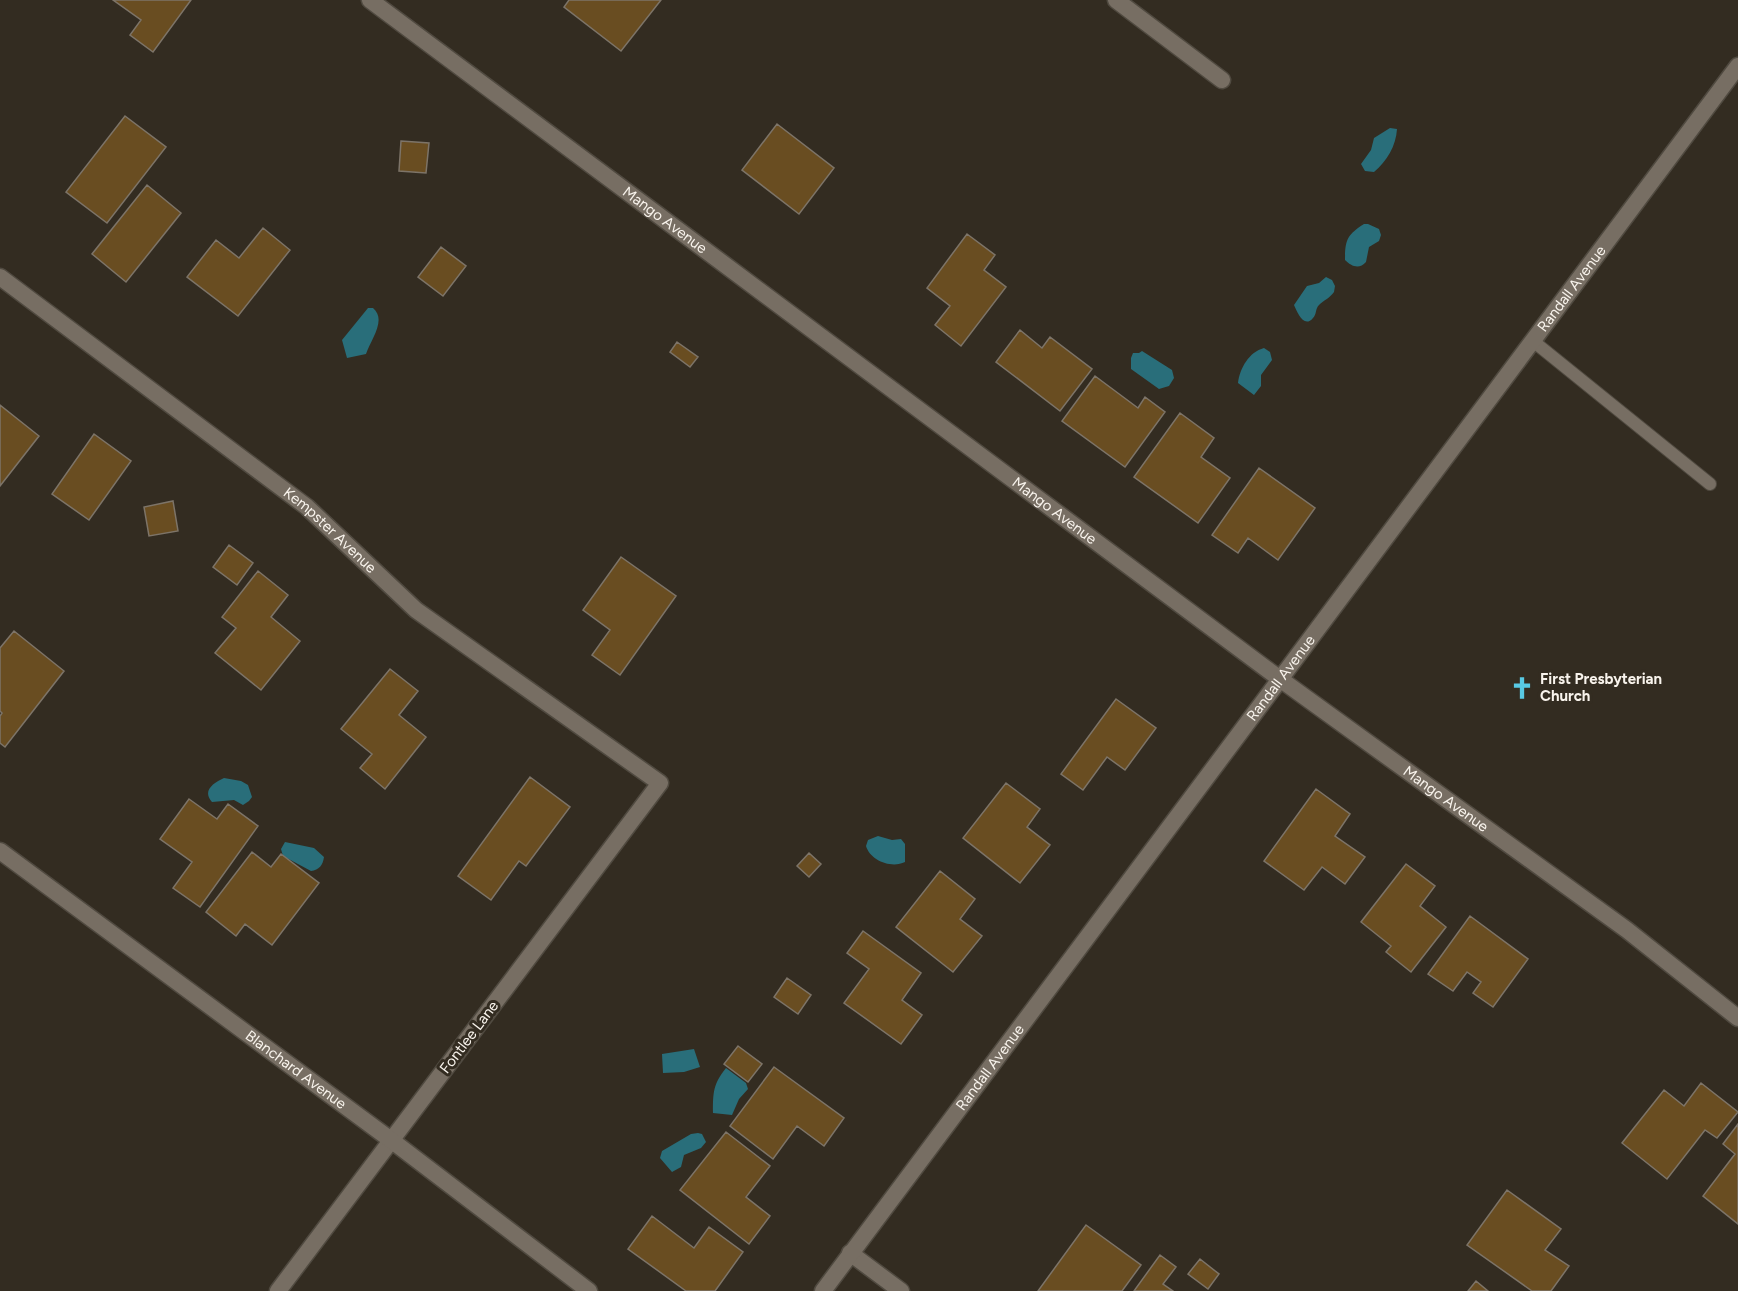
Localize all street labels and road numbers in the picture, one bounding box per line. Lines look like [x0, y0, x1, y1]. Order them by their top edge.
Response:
street label: Mango Avenue [619, 183, 711, 257]
street label: Randall Avenue [1534, 242, 1610, 335]
street label: Mango Avenue [1009, 473, 1100, 548]
street label: Kempster Avenue [280, 483, 380, 577]
street label: Randall Avenue [1243, 631, 1319, 725]
street label: Mango Avenue [1400, 762, 1492, 836]
street label: Fontlee Lane [436, 997, 502, 1077]
street label: Randall Avenue [952, 1021, 1028, 1114]
street label: Blanchard Avenue [242, 1027, 350, 1113]

